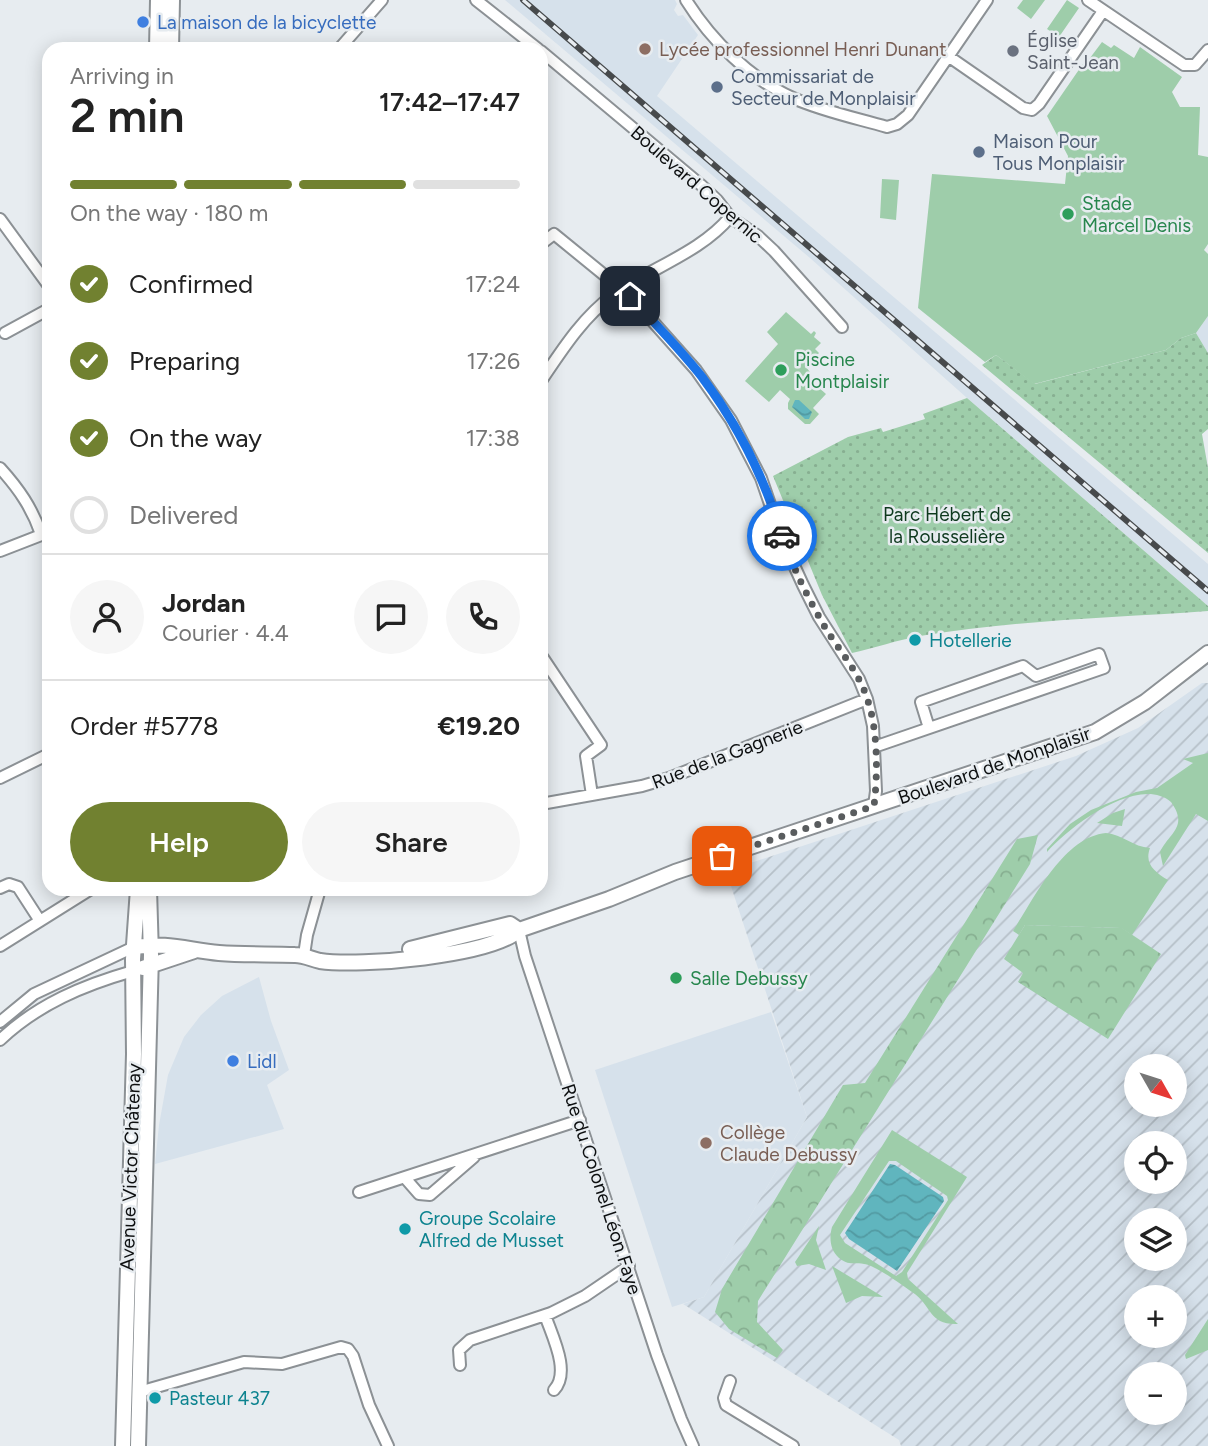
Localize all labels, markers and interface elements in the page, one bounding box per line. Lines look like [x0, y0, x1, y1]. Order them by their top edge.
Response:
place label: La maison de la bicyclette [157, 11, 376, 34]
marker: La maison de la bicyclette [135, 14, 151, 30]
place label: Église Saint-Jean [1027, 29, 1119, 74]
place label: Lycée professionnel Henri Dunant [659, 38, 946, 61]
marker: Lycée professionnel Henri Dunant [637, 41, 653, 57]
marker: Église Saint-Jean [1005, 43, 1021, 59]
text: Arriving in [70, 62, 174, 90]
place label: Commissariat de Secteur de Monplaisir [731, 65, 916, 110]
marker: Commissariat de Secteur de Monplaisir [709, 79, 725, 95]
text: 17:42–17:47 [379, 86, 520, 118]
text: 2 min [70, 88, 185, 144]
street label: Boulevard Copernic [626, 121, 767, 248]
place label: Maison Pour Tous Monplaisir [993, 130, 1125, 175]
marker: Maison Pour Tous Monplaisir [971, 144, 987, 160]
place label: Stade Marcel Denis [1082, 192, 1191, 237]
text: On the way · 180 m [70, 199, 268, 227]
marker: Stade Marcel Denis [1060, 206, 1076, 222]
icon: check [70, 265, 108, 303]
pin [600, 266, 660, 326]
text: Confirmed [129, 268, 253, 300]
text: 17:24 [465, 270, 520, 298]
icon: home [611, 277, 649, 315]
icon: check [70, 342, 108, 380]
text: Preparing [129, 345, 240, 377]
text: 17:26 [466, 347, 520, 375]
place label: Piscine Montplaisir [795, 348, 890, 393]
marker: Piscine Montplaisir [773, 362, 789, 378]
icon: check [70, 419, 108, 457]
text: On the way [129, 422, 262, 454]
text: 17:38 [466, 424, 520, 452]
text: Delivered [129, 499, 238, 531]
courier [747, 501, 817, 571]
park label: Parc Hébert de la Rousselière [883, 503, 1011, 548]
icon: car [763, 517, 801, 555]
button: person [70, 580, 144, 654]
button: chat [354, 580, 428, 654]
button: phone [446, 580, 520, 654]
text: Jordan [162, 587, 245, 619]
text: Courier · 4.4 [162, 619, 289, 647]
place label: Hotellerie [929, 629, 1012, 652]
marker: Hotellerie [907, 632, 923, 648]
text: Order #5778 [70, 710, 219, 742]
text: €19.20 [438, 710, 520, 742]
street label: Rue de la Gagnerie [648, 715, 806, 794]
street label: Boulevard de Monplaisir [895, 721, 1094, 809]
button: Help [70, 802, 288, 882]
button: Share [302, 802, 520, 882]
pin [692, 826, 752, 886]
icon: bag [703, 837, 741, 875]
place label: Salle Debussy [690, 967, 808, 990]
marker: Salle Debussy [668, 970, 684, 986]
place label: Lidl [247, 1050, 277, 1073]
marker: Lidl [225, 1053, 241, 1069]
north arrow [1124, 1054, 1186, 1116]
map controls [1124, 1054, 1187, 1425]
street label: Avenue Victor Châtenay [115, 1063, 146, 1271]
street label: Rue du Colonel Léon Faye [557, 1081, 646, 1297]
place label: Collège Claude Debussy [720, 1121, 857, 1166]
button: locate [1124, 1131, 1187, 1194]
marker: Collège Claude Debussy [698, 1135, 714, 1151]
place label: Groupe Scolaire Alfred de Musset [419, 1207, 564, 1252]
button: layers [1124, 1208, 1187, 1271]
marker: Groupe Scolaire Alfred de Musset [397, 1221, 413, 1237]
button: + [1124, 1285, 1187, 1348]
button: − [1124, 1362, 1187, 1425]
place label: Pasteur 437 [169, 1387, 270, 1410]
marker: Pasteur 437 [147, 1390, 163, 1406]

